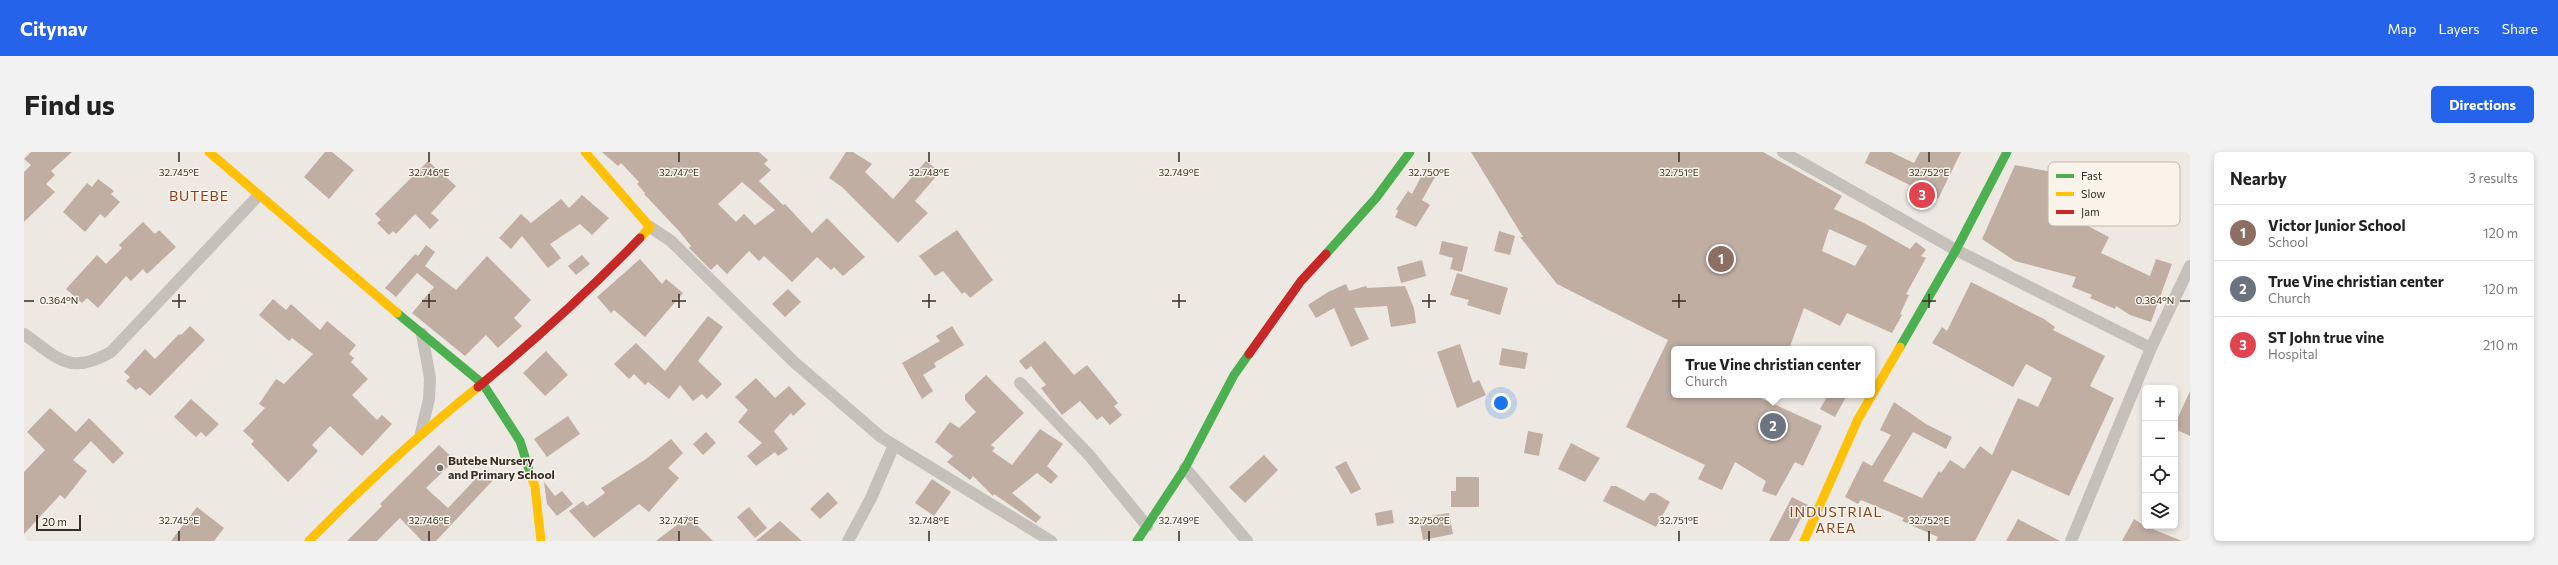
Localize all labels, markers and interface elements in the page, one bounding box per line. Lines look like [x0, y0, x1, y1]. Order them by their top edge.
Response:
text: Citynav [20, 17, 88, 40]
text: Map [2388, 20, 2416, 37]
text: Layers [2438, 20, 2480, 37]
text: Share [2502, 20, 2538, 37]
button: Directions [2431, 86, 2534, 123]
text: Find us [24, 87, 115, 121]
legend [2048, 162, 2180, 226]
text: 32.745°E [159, 166, 199, 178]
text: 32.746°E [409, 166, 449, 178]
text: 32.747°E [659, 166, 699, 178]
text: 32.748°E [909, 166, 949, 178]
text: 32.749°E [1159, 166, 1199, 178]
text: 32.750°E [1408, 166, 1450, 178]
text: 32.751°E [1659, 166, 1699, 178]
text: 32.752°E [1909, 166, 1949, 178]
text: Nearby [2230, 168, 2287, 189]
text: Fast [2081, 169, 2103, 182]
text: 3 results [2469, 170, 2518, 186]
pin: 3 [1909, 180, 1935, 210]
district label: BUTEBE [169, 187, 229, 204]
text: Slow [2081, 187, 2106, 200]
text: Jam [2081, 205, 2100, 219]
text: Victor Junior School [2268, 216, 2406, 234]
text: 1 [2240, 225, 2246, 241]
text: 120 m [2483, 225, 2518, 241]
text: School [2268, 234, 2308, 250]
pin: 1 [1708, 244, 1734, 274]
text: True Vine christian center [2268, 272, 2444, 290]
text: 2 [2239, 281, 2247, 297]
text: 120 m [2483, 281, 2518, 297]
text: Church [2268, 290, 2310, 306]
text: 0.364°N [40, 294, 78, 306]
text: 0.364°N [2136, 294, 2174, 306]
text: ST John true vine [2268, 328, 2384, 346]
text: 3 [2239, 337, 2247, 353]
text: 210 m [2483, 337, 2518, 353]
popup [1671, 346, 1875, 398]
text: Hospital [2268, 346, 2318, 362]
text: True Vine christian center [1685, 355, 1861, 373]
text: Church [1685, 373, 1728, 389]
map controls [2142, 385, 2178, 529]
button: + [2142, 385, 2178, 421]
your location [1491, 393, 1511, 413]
pin: 2 [1760, 411, 1786, 441]
button: − [2142, 421, 2178, 457]
place label: Butebe Nursery and Primary School [448, 453, 555, 481]
button: locate [2142, 457, 2178, 493]
marker: Butebe Nursery and Primary School [435, 463, 445, 473]
button: layers [2142, 493, 2178, 529]
district label: INDUSTRIAL AREA [1790, 503, 1882, 536]
scale bar [36, 513, 81, 532]
text: 32.745°E [159, 514, 199, 526]
text: 32.746°E [409, 514, 449, 526]
text: 32.747°E [659, 514, 699, 526]
text: 32.748°E [909, 514, 949, 526]
text: 32.749°E [1159, 514, 1199, 526]
text: 32.750°E [1408, 514, 1450, 526]
text: 32.751°E [1659, 514, 1699, 526]
text: 32.752°E [1909, 514, 1949, 526]
text: 20 m [42, 515, 67, 528]

